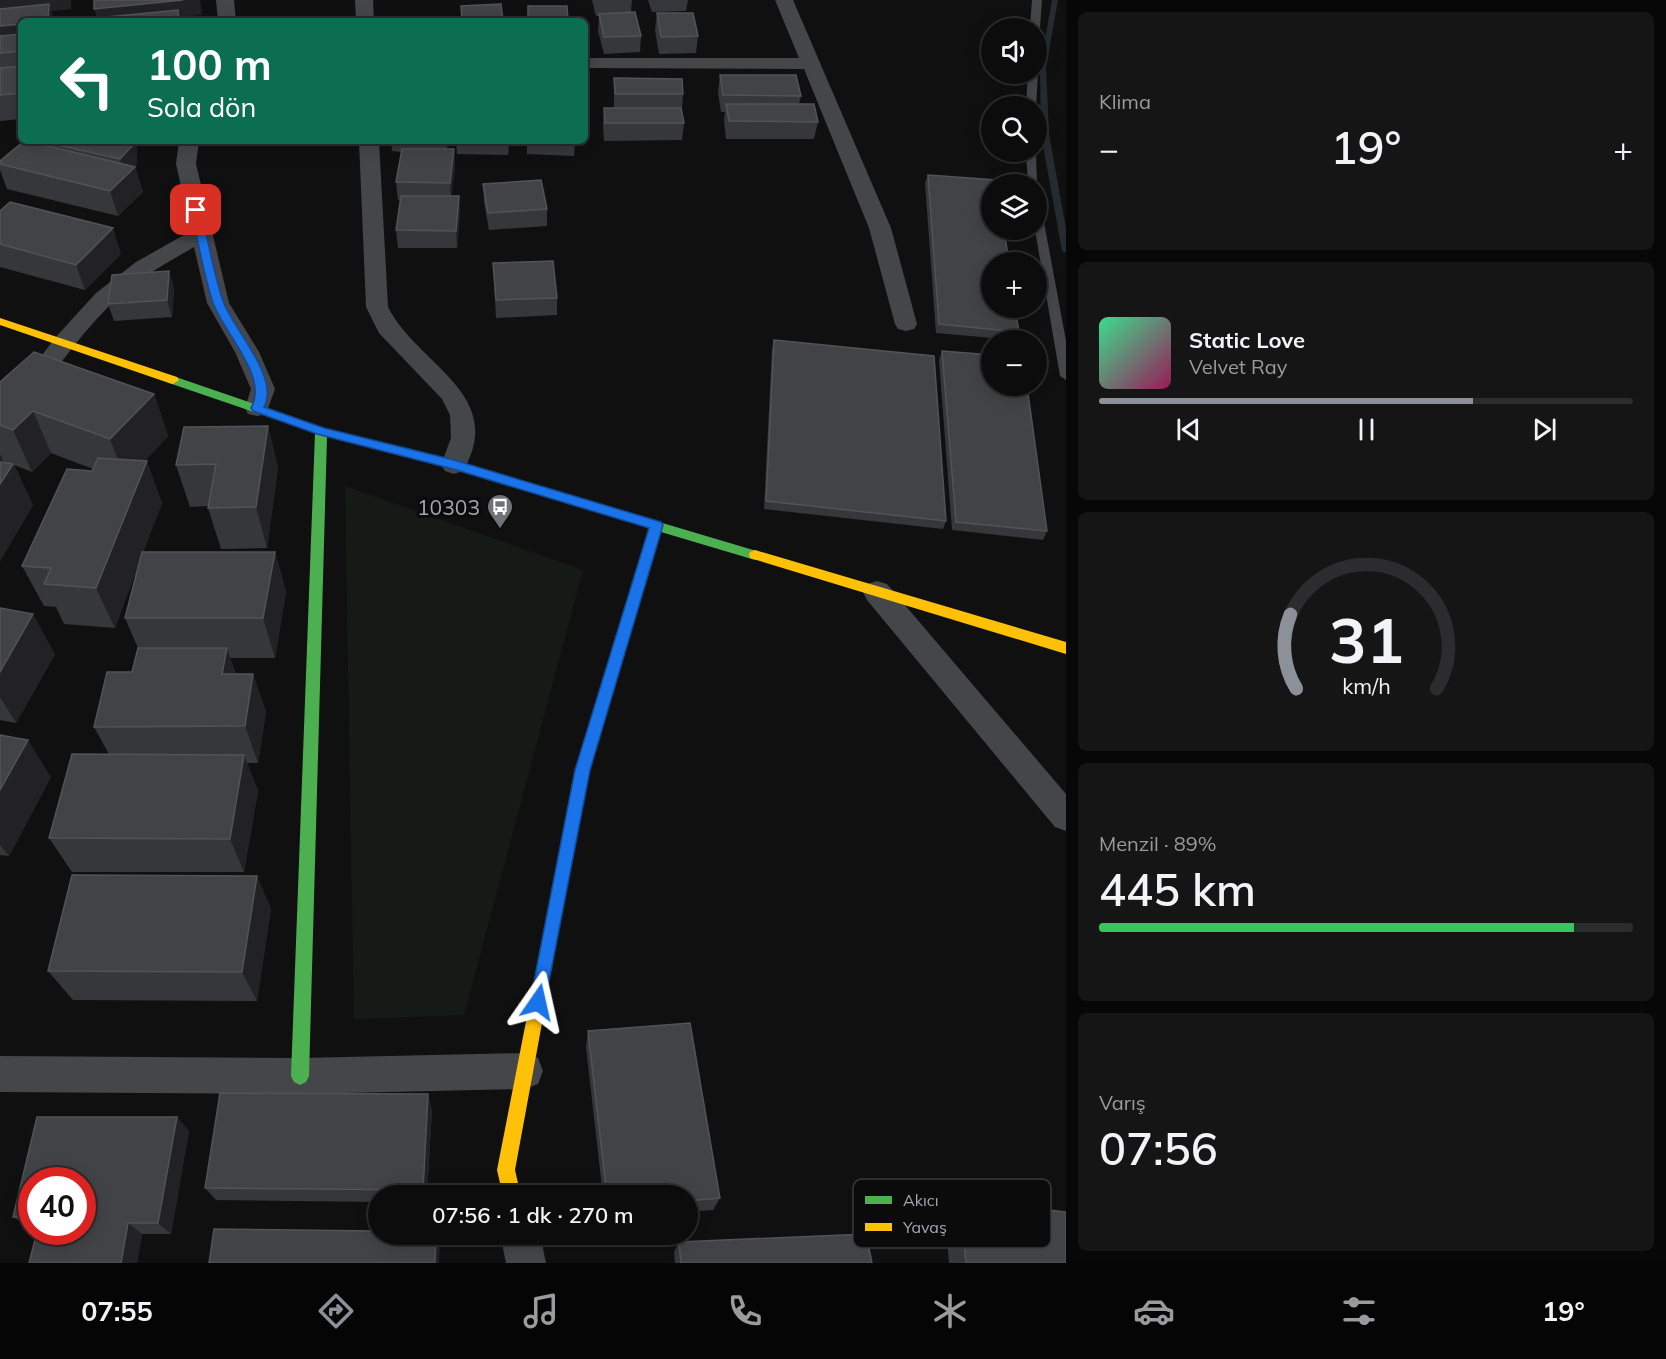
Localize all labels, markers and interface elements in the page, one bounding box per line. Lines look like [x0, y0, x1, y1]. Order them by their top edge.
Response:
map controls [981, 18, 1047, 396]
button: sound [981, 18, 1047, 84]
text: 100 m [147, 38, 272, 91]
icon: left [48, 42, 126, 120]
text: Klima [1099, 89, 1151, 114]
text: Sola dön [147, 90, 256, 124]
button: search [981, 96, 1047, 162]
text: 19° [1331, 119, 1401, 175]
text: − [1099, 128, 1119, 169]
text: + [1613, 128, 1633, 169]
button: layers [981, 174, 1047, 240]
pin [170, 184, 221, 235]
icon: arrive [179, 193, 212, 226]
button: + [981, 252, 1047, 318]
text: Static Love [1189, 326, 1305, 354]
button: − [981, 330, 1047, 396]
text: Velvet Ray [1189, 354, 1287, 379]
icon: previous [1172, 413, 1205, 446]
icon: pause [1350, 413, 1383, 446]
icon: next [1528, 413, 1561, 446]
bus stop icon: 10303 [485, 492, 515, 530]
place label: 10303 [417, 494, 480, 520]
text: 31 [1329, 600, 1403, 679]
text: km/h [1342, 672, 1390, 699]
text: Menzil · 89% [1099, 831, 1217, 856]
text: 445 km [1099, 861, 1256, 917]
position arrow [506, 970, 570, 1034]
text: Varış [1099, 1090, 1146, 1115]
text: 07:56 [1099, 1120, 1218, 1176]
speed limit sign: 40 [18, 1167, 96, 1245]
legend [853, 1179, 1051, 1248]
text: Akıcı [903, 1190, 939, 1210]
text: 07:56 · 1 dk · 270 m [432, 1201, 634, 1229]
text: Yavaş [902, 1217, 947, 1237]
icon: directions [315, 1290, 357, 1332]
icon: music [520, 1290, 562, 1332]
icon: phone [724, 1290, 766, 1332]
icon: climate [929, 1290, 971, 1332]
icon: car [1133, 1290, 1175, 1332]
icon: filters [1338, 1290, 1380, 1332]
text: 07:55 [81, 1294, 153, 1328]
text: 19° [1542, 1294, 1585, 1328]

